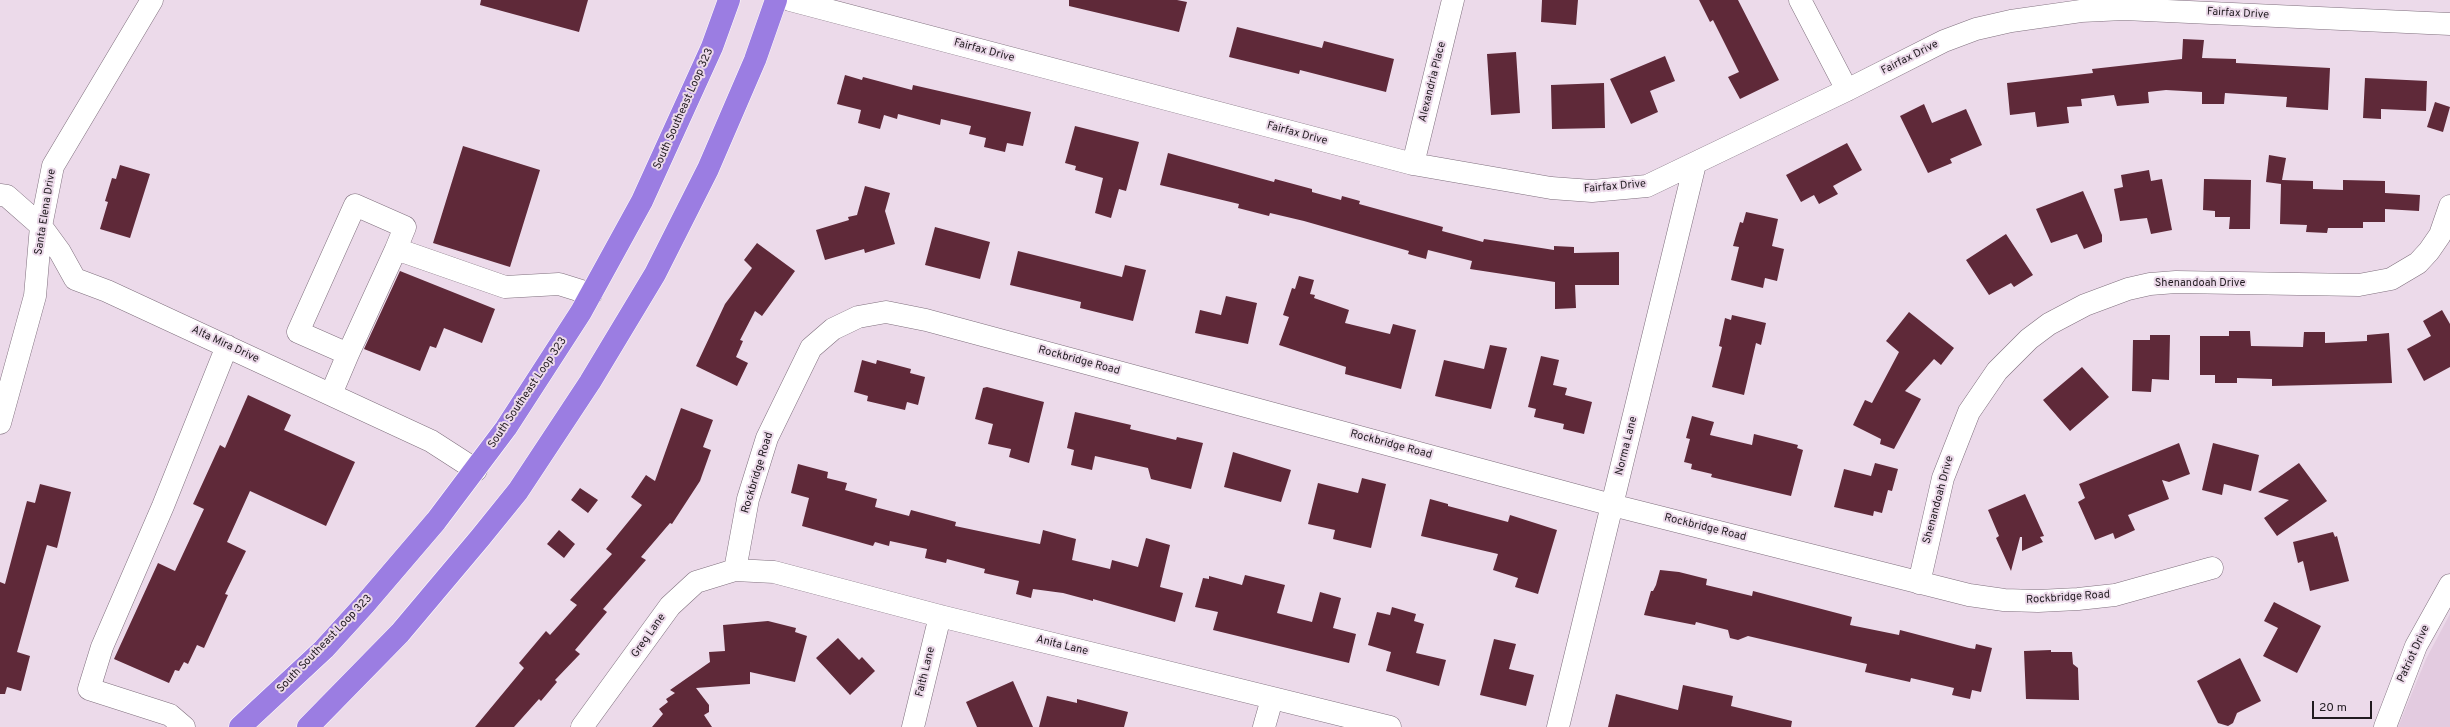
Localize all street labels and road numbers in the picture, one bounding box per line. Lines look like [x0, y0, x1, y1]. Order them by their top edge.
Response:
street label: Fairfax Drive [2207, 6, 2269, 22]
street label: Fairfax Drive [952, 37, 1016, 65]
street label: Fairfax Drive [1879, 38, 1941, 78]
street label: Alexandria Place [1417, 40, 1449, 124]
street label: South Southeast Loop 323 [651, 46, 717, 172]
street label: Fairfax Drive [1265, 120, 1329, 148]
street label: Santa Elena Drive [33, 168, 59, 256]
street label: Fairfax Drive [1583, 178, 1647, 196]
street label: Shenandoah Drive [2155, 277, 2245, 291]
street label: Alta Mira Drive [189, 324, 261, 366]
street label: South Southeast Loop 323 [486, 335, 570, 451]
street label: Rockbridge Road [1037, 344, 1121, 378]
street label: Norma Lane [1613, 415, 1641, 477]
street label: Rockbridge Road [1349, 428, 1433, 462]
street label: Rockbridge Road [739, 431, 777, 515]
street label: Shenandoah Drive [1921, 455, 1957, 545]
street label: Rockbridge Road [1663, 511, 1747, 545]
street label: Rockbridge Road [2026, 588, 2110, 608]
street label: South Southeast Loop 323 [275, 592, 375, 696]
street label: Greg Lane [629, 611, 669, 661]
street label: Patriot Drive [2395, 623, 2433, 685]
street label: Anita Lane [1035, 633, 1089, 659]
street label: Faith Lane [913, 646, 939, 698]

